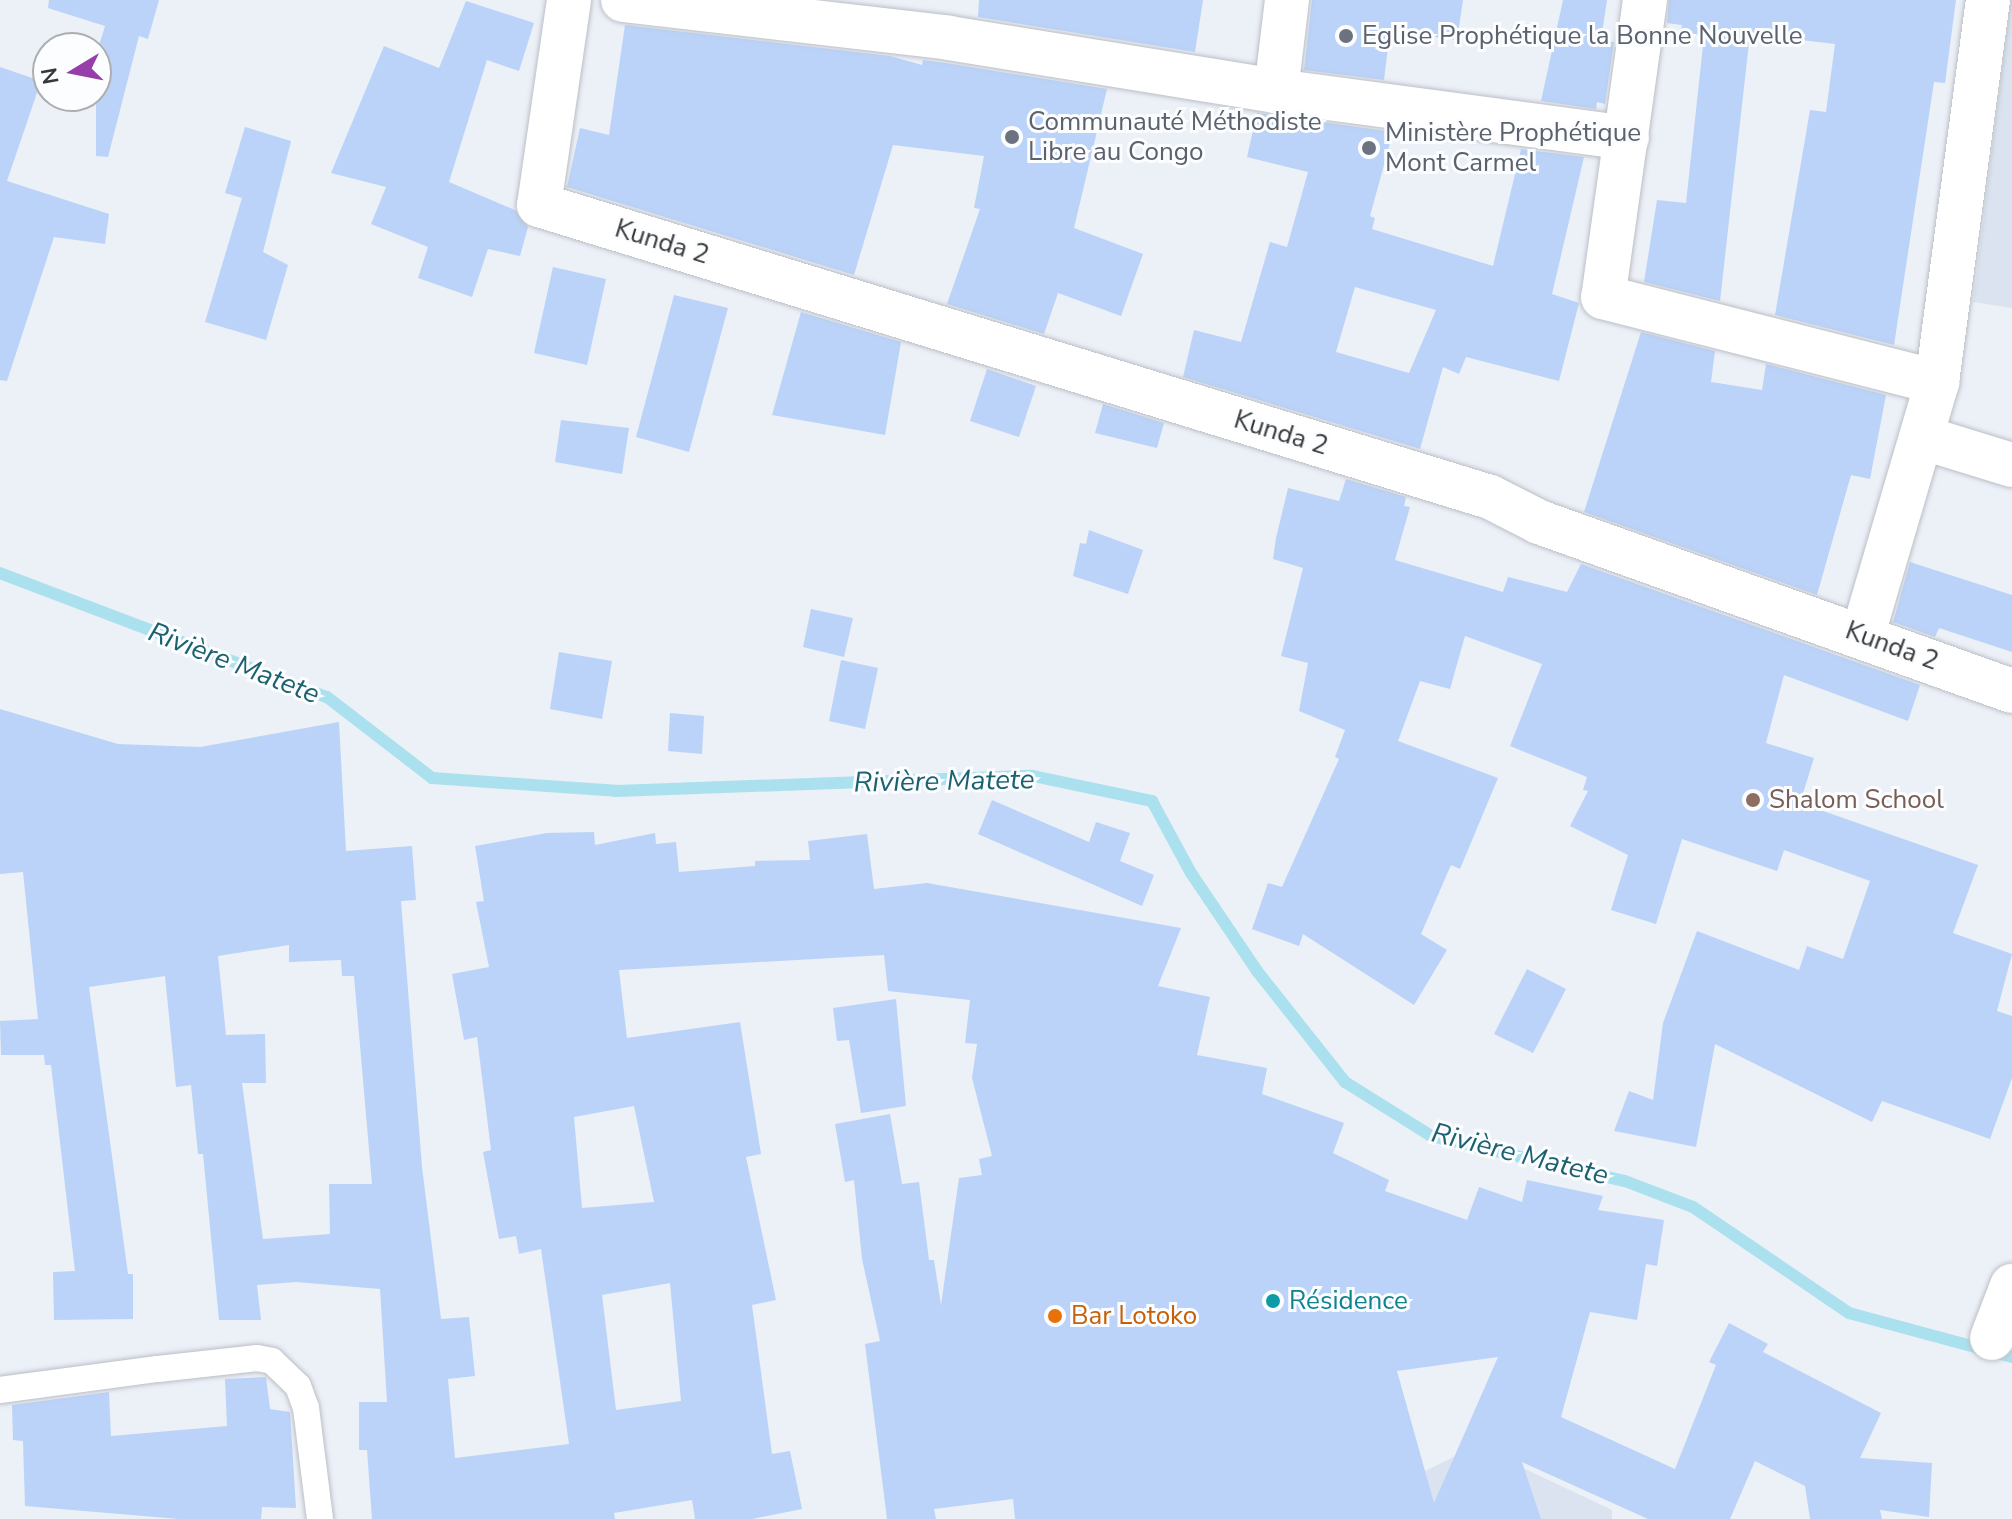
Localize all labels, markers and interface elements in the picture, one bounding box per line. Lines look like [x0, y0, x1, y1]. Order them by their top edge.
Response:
place label: Eglise Prophétique la Bonne Nouvelle [1362, 20, 1803, 52]
marker: Eglise Prophétique la Bonne Nouvelle [1337, 27, 1355, 45]
north arrow [32, 32, 112, 112]
text: N [34, 65, 67, 87]
place label: Communauté Méthodiste Libre au Congo [1028, 106, 1322, 168]
place label: Ministère Prophétique Mont Carmel [1385, 117, 1641, 178]
marker: Communauté Méthodiste Libre au Congo [1003, 128, 1021, 146]
marker: Ministère Prophétique Mont Carmel [1360, 139, 1378, 157]
street label: Kunda 2 [611, 213, 713, 271]
street label: Kunda 2 [1230, 404, 1332, 462]
water label: Rivière Matete [144, 615, 324, 711]
street label: Kunda 2 [1841, 615, 1943, 677]
water label: Rivière Matete [853, 763, 1035, 799]
place label: Shalom School [1769, 784, 1944, 816]
marker: Shalom School [1744, 791, 1762, 809]
water label: Rivière Matete [1428, 1116, 1612, 1192]
place label: Résidence [1289, 1285, 1408, 1317]
marker: Résidence [1264, 1292, 1282, 1310]
place label: Bar Lotoko [1071, 1300, 1197, 1332]
marker: Bar Lotoko [1046, 1307, 1064, 1325]

